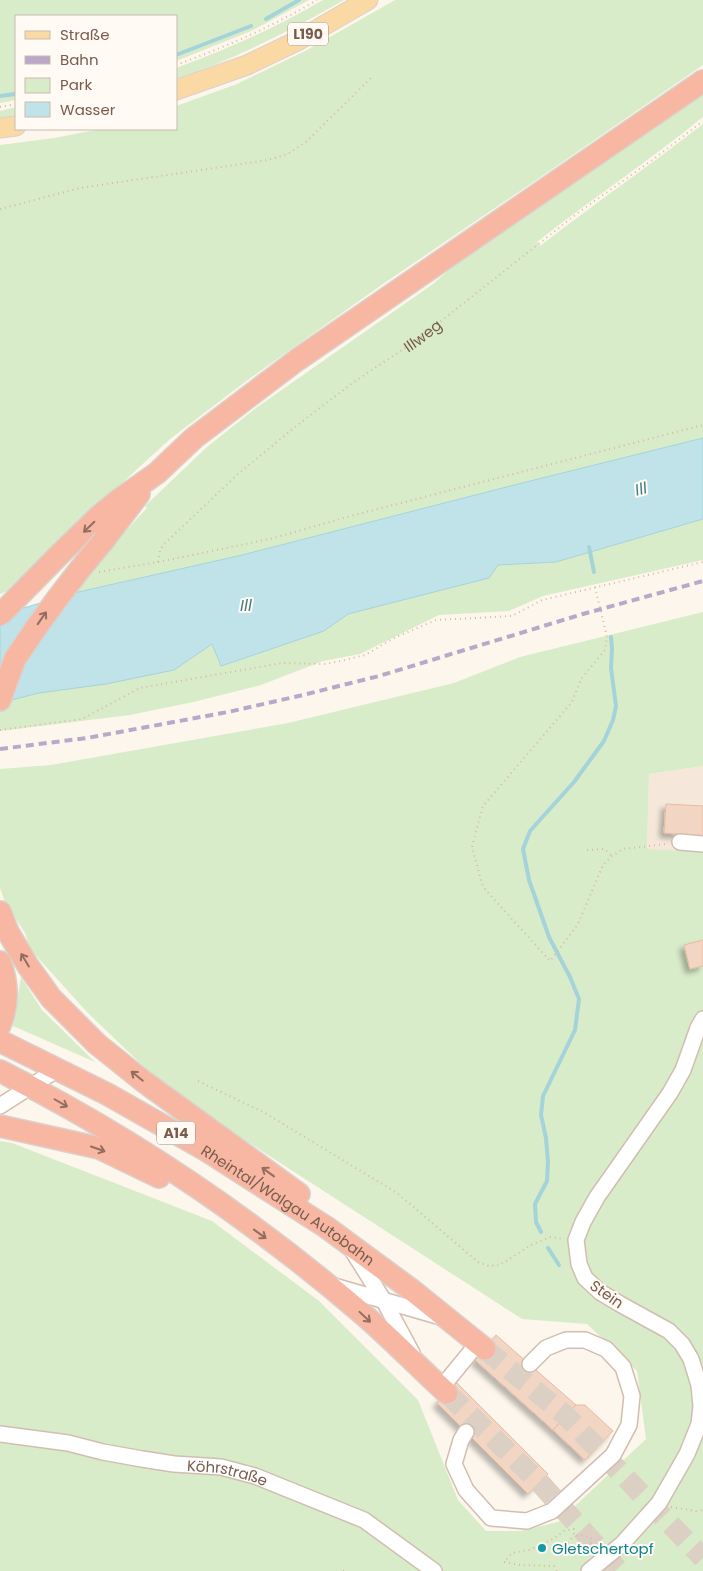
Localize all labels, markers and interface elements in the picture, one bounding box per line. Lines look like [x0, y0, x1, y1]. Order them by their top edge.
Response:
legend [15, 15, 178, 130]
road number: L190 [288, 22, 328, 46]
text: Straße [60, 24, 110, 45]
text: Bahn [60, 49, 99, 70]
text: Park [60, 74, 92, 95]
text: Wasser [60, 99, 116, 120]
street label: Illweg [399, 314, 446, 357]
water label: Ill [632, 476, 650, 502]
one-way arrow [82, 521, 95, 533]
water label: Ill [240, 594, 252, 617]
one-way arrow [37, 612, 47, 626]
one-way arrow [19, 953, 29, 967]
one-way arrow [131, 1070, 144, 1081]
one-way arrow [53, 1099, 67, 1109]
road number: A14 [157, 1122, 195, 1144]
street label: Rheintal/Walgau Autobahn [197, 1140, 379, 1270]
one-way arrow [90, 1145, 106, 1154]
one-way arrow [262, 1166, 275, 1177]
one-way arrow [253, 1229, 267, 1239]
street label: Stein [586, 1275, 628, 1313]
one-way arrow [359, 1311, 372, 1323]
street label: Köhrstraße [186, 1454, 271, 1491]
place label: Gletschertopf [552, 1538, 654, 1559]
marker: Gletschertopf [536, 1542, 548, 1554]

